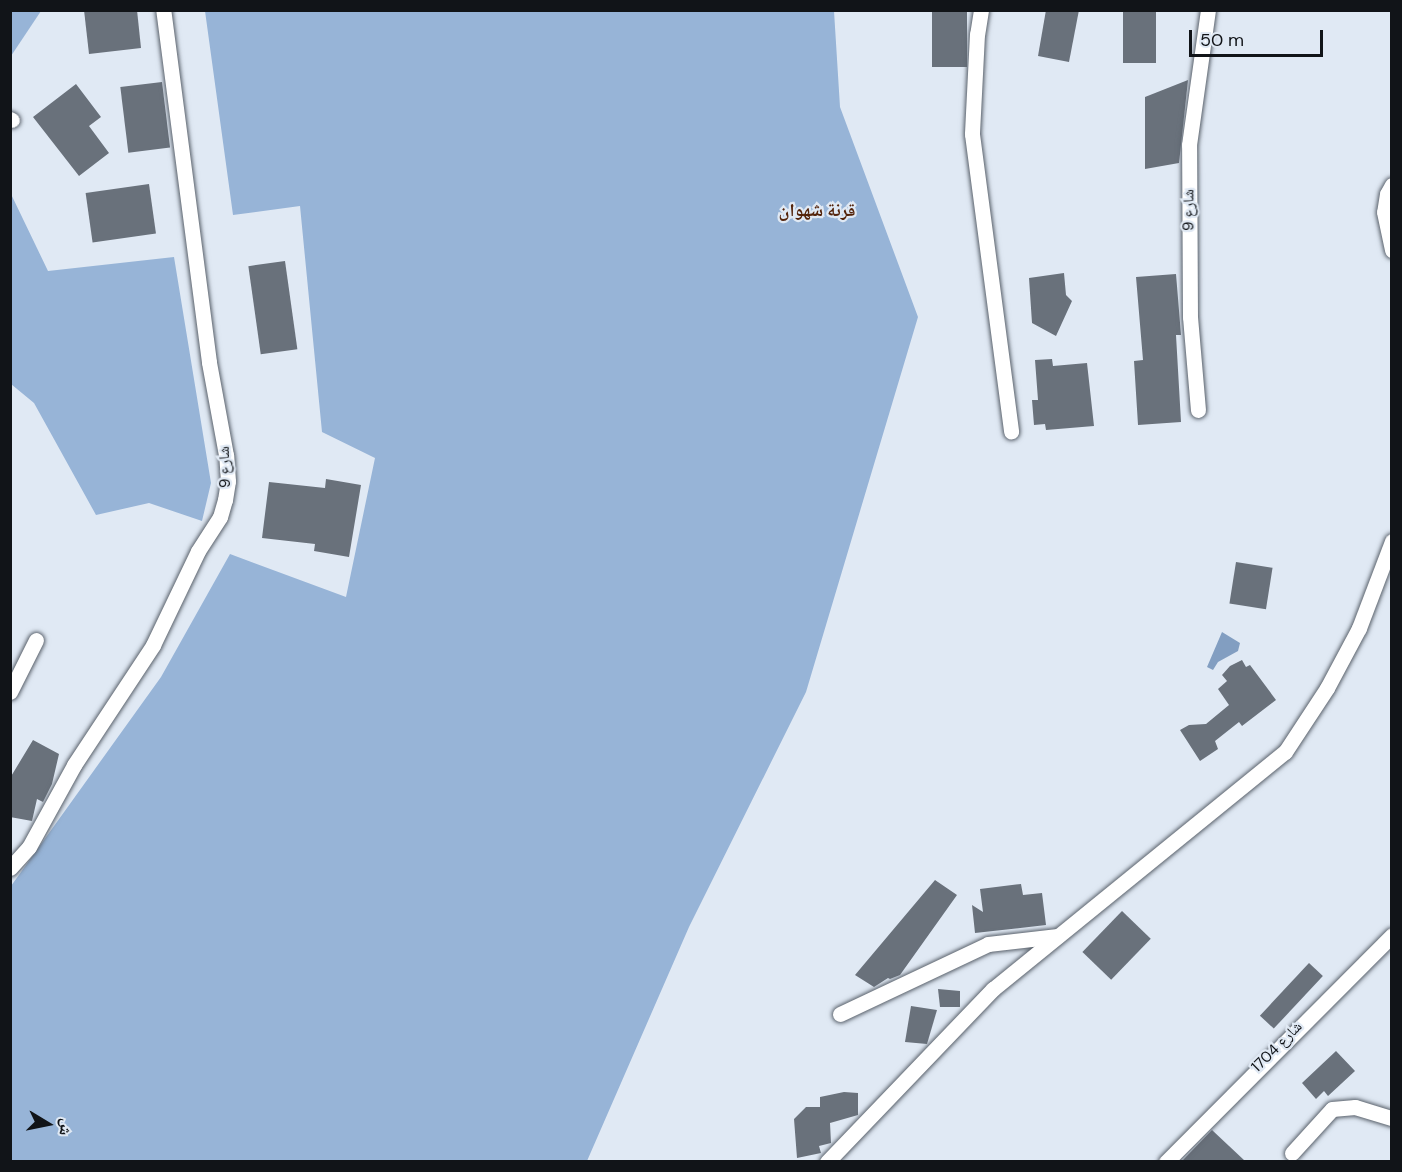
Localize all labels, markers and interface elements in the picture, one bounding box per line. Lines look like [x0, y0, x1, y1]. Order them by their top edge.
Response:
scale bar [1192, 18, 1326, 56]
text: 50 m [1200, 28, 1244, 52]
street label: شارع 9 [1180, 189, 1198, 231]
district label: قرنة شهوان [779, 199, 855, 221]
street label: شارع 9 [215, 446, 235, 488]
street label: شارع 1704 [1248, 1018, 1306, 1076]
north arrow [18, 1094, 78, 1154]
text: ش [54, 1117, 78, 1137]

